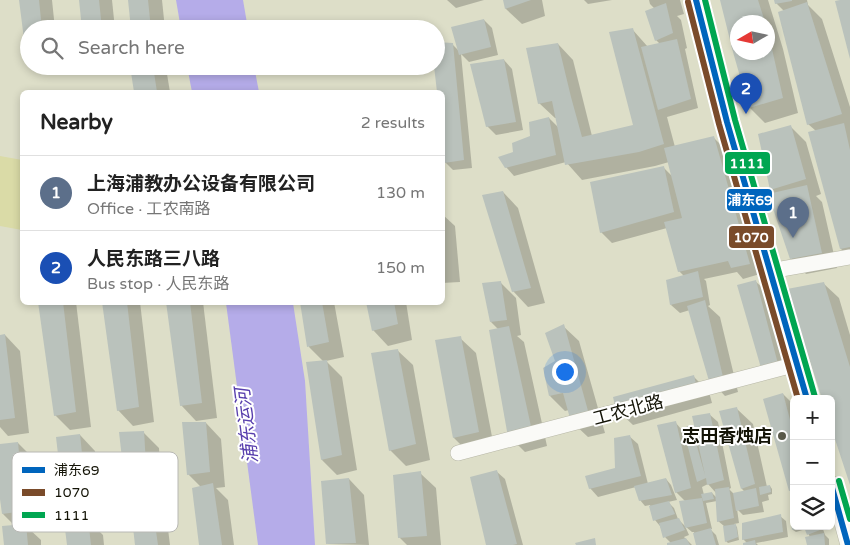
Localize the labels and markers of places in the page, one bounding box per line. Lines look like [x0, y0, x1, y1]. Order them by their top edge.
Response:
pin: 2 [730, 73, 762, 114]
pin: 1 [777, 197, 809, 238]
place label: 志田香烛店 [682, 425, 772, 447]
marker: 志田香烛店 [776, 430, 788, 442]

